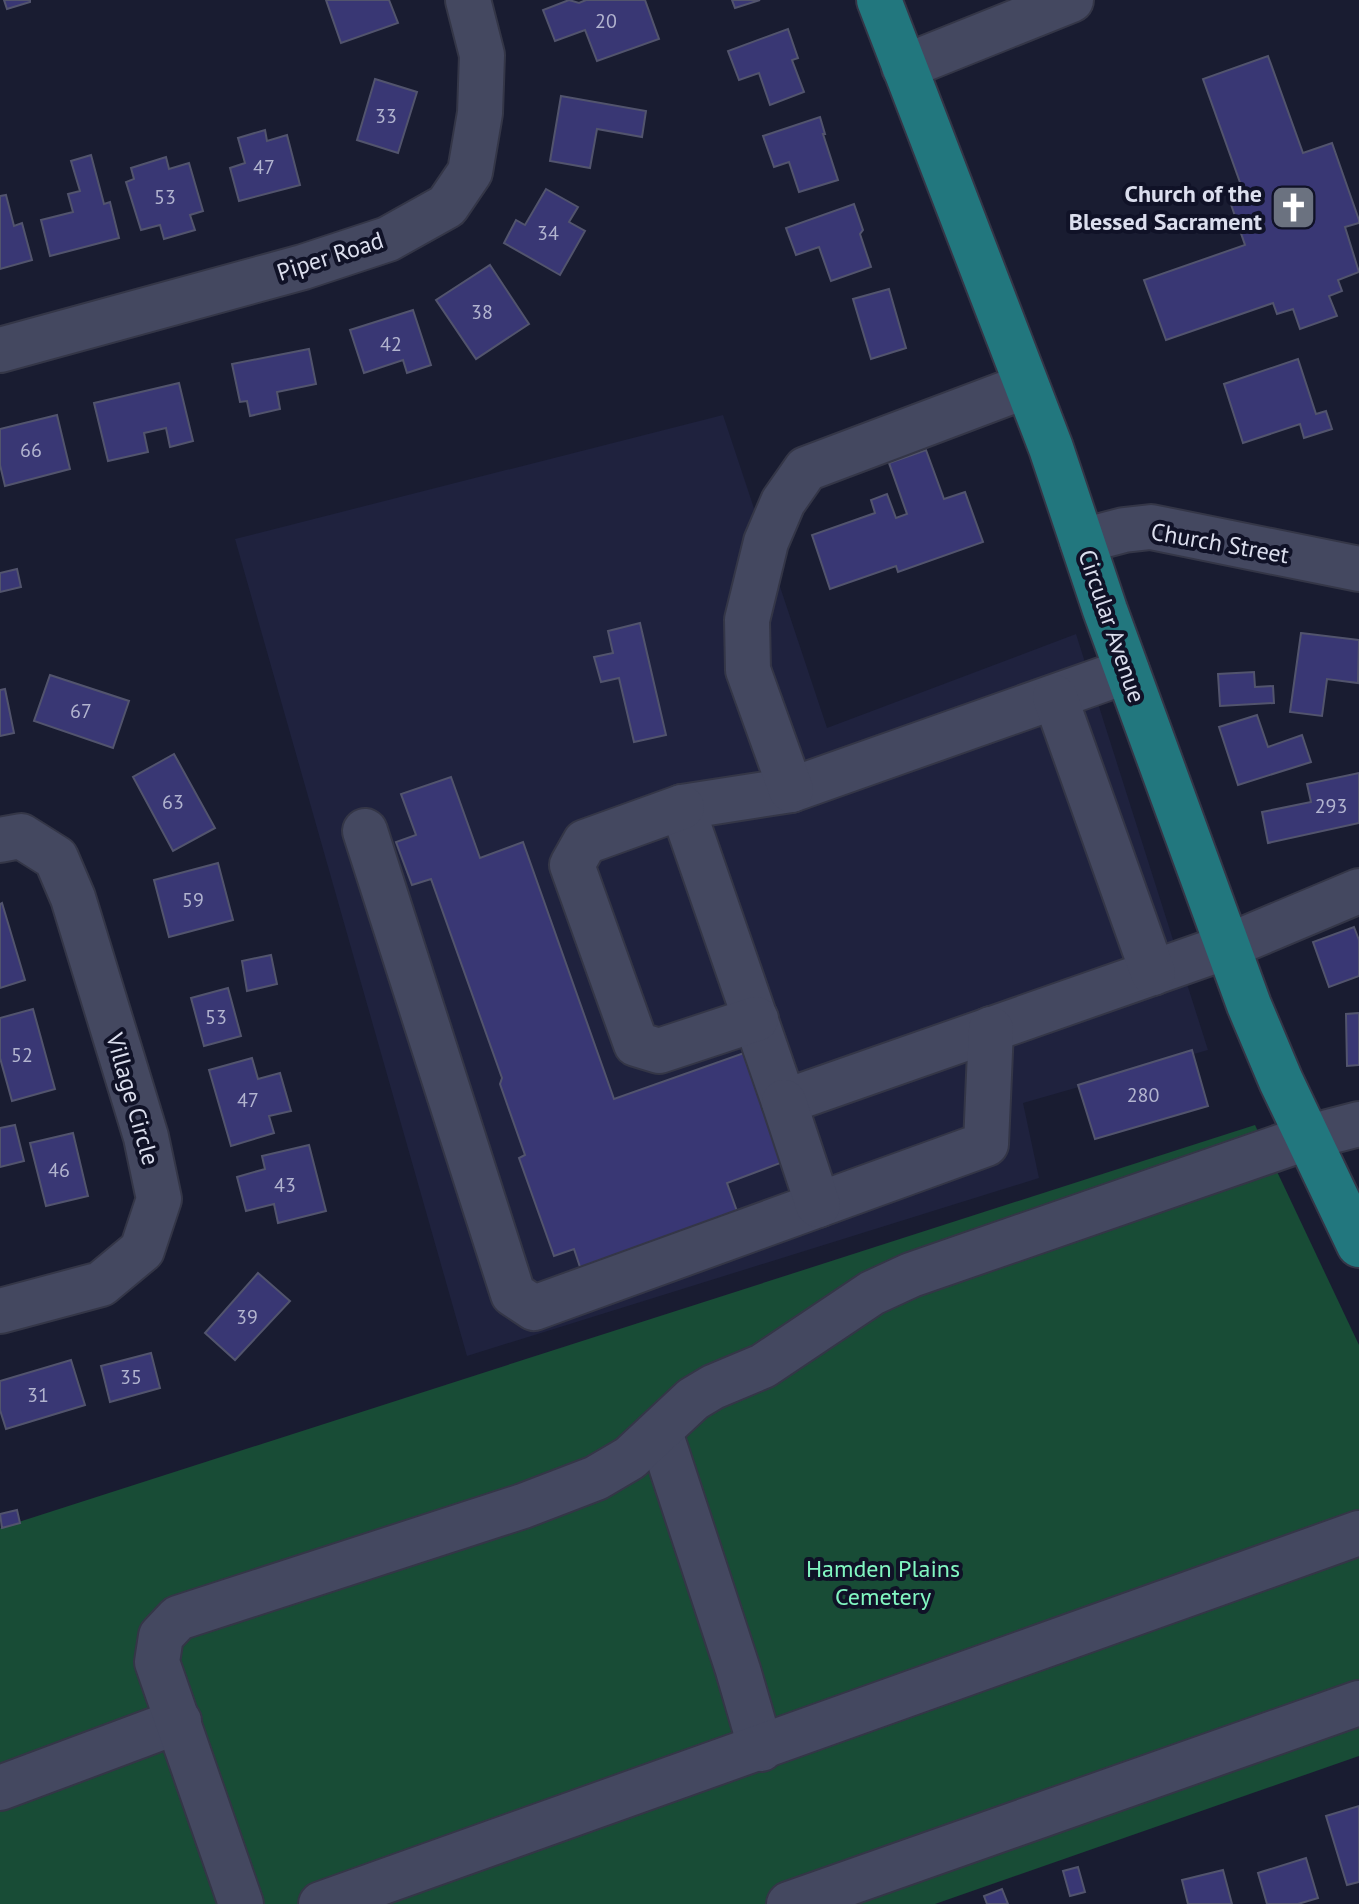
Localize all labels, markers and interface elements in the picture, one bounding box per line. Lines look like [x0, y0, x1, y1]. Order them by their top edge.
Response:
house number: 20 [595, 8, 617, 34]
house number: 33 [375, 103, 397, 129]
house number: 47 [253, 154, 275, 180]
place label: Church of the Blessed Sacrament [1069, 178, 1263, 237]
church icon: Church of the Blessed Sacrament [1269, 183, 1317, 231]
house number: 53 [154, 184, 176, 210]
house number: 34 [537, 220, 559, 246]
street label: Piper Road [273, 224, 387, 288]
house number: 38 [471, 299, 493, 325]
house number: 42 [380, 331, 402, 357]
house number: 66 [20, 437, 42, 463]
street label: Church Street [1149, 516, 1291, 570]
street label: Circular Avenue [1071, 545, 1153, 707]
house number: 67 [70, 698, 92, 724]
house number: 63 [162, 789, 184, 815]
house number: 293 [1315, 793, 1347, 819]
house number: 59 [182, 887, 204, 913]
house number: 53 [205, 1004, 227, 1030]
street label: Village Circle [99, 1028, 167, 1169]
house number: 52 [11, 1042, 33, 1068]
house number: 280 [1127, 1082, 1159, 1108]
house number: 47 [237, 1087, 259, 1113]
house number: 46 [48, 1157, 70, 1183]
house number: 43 [274, 1172, 296, 1198]
house number: 39 [236, 1304, 258, 1330]
house number: 35 [120, 1364, 142, 1390]
house number: 31 [27, 1382, 49, 1408]
park label: Hamden Plains Cemetery [806, 1553, 960, 1612]

